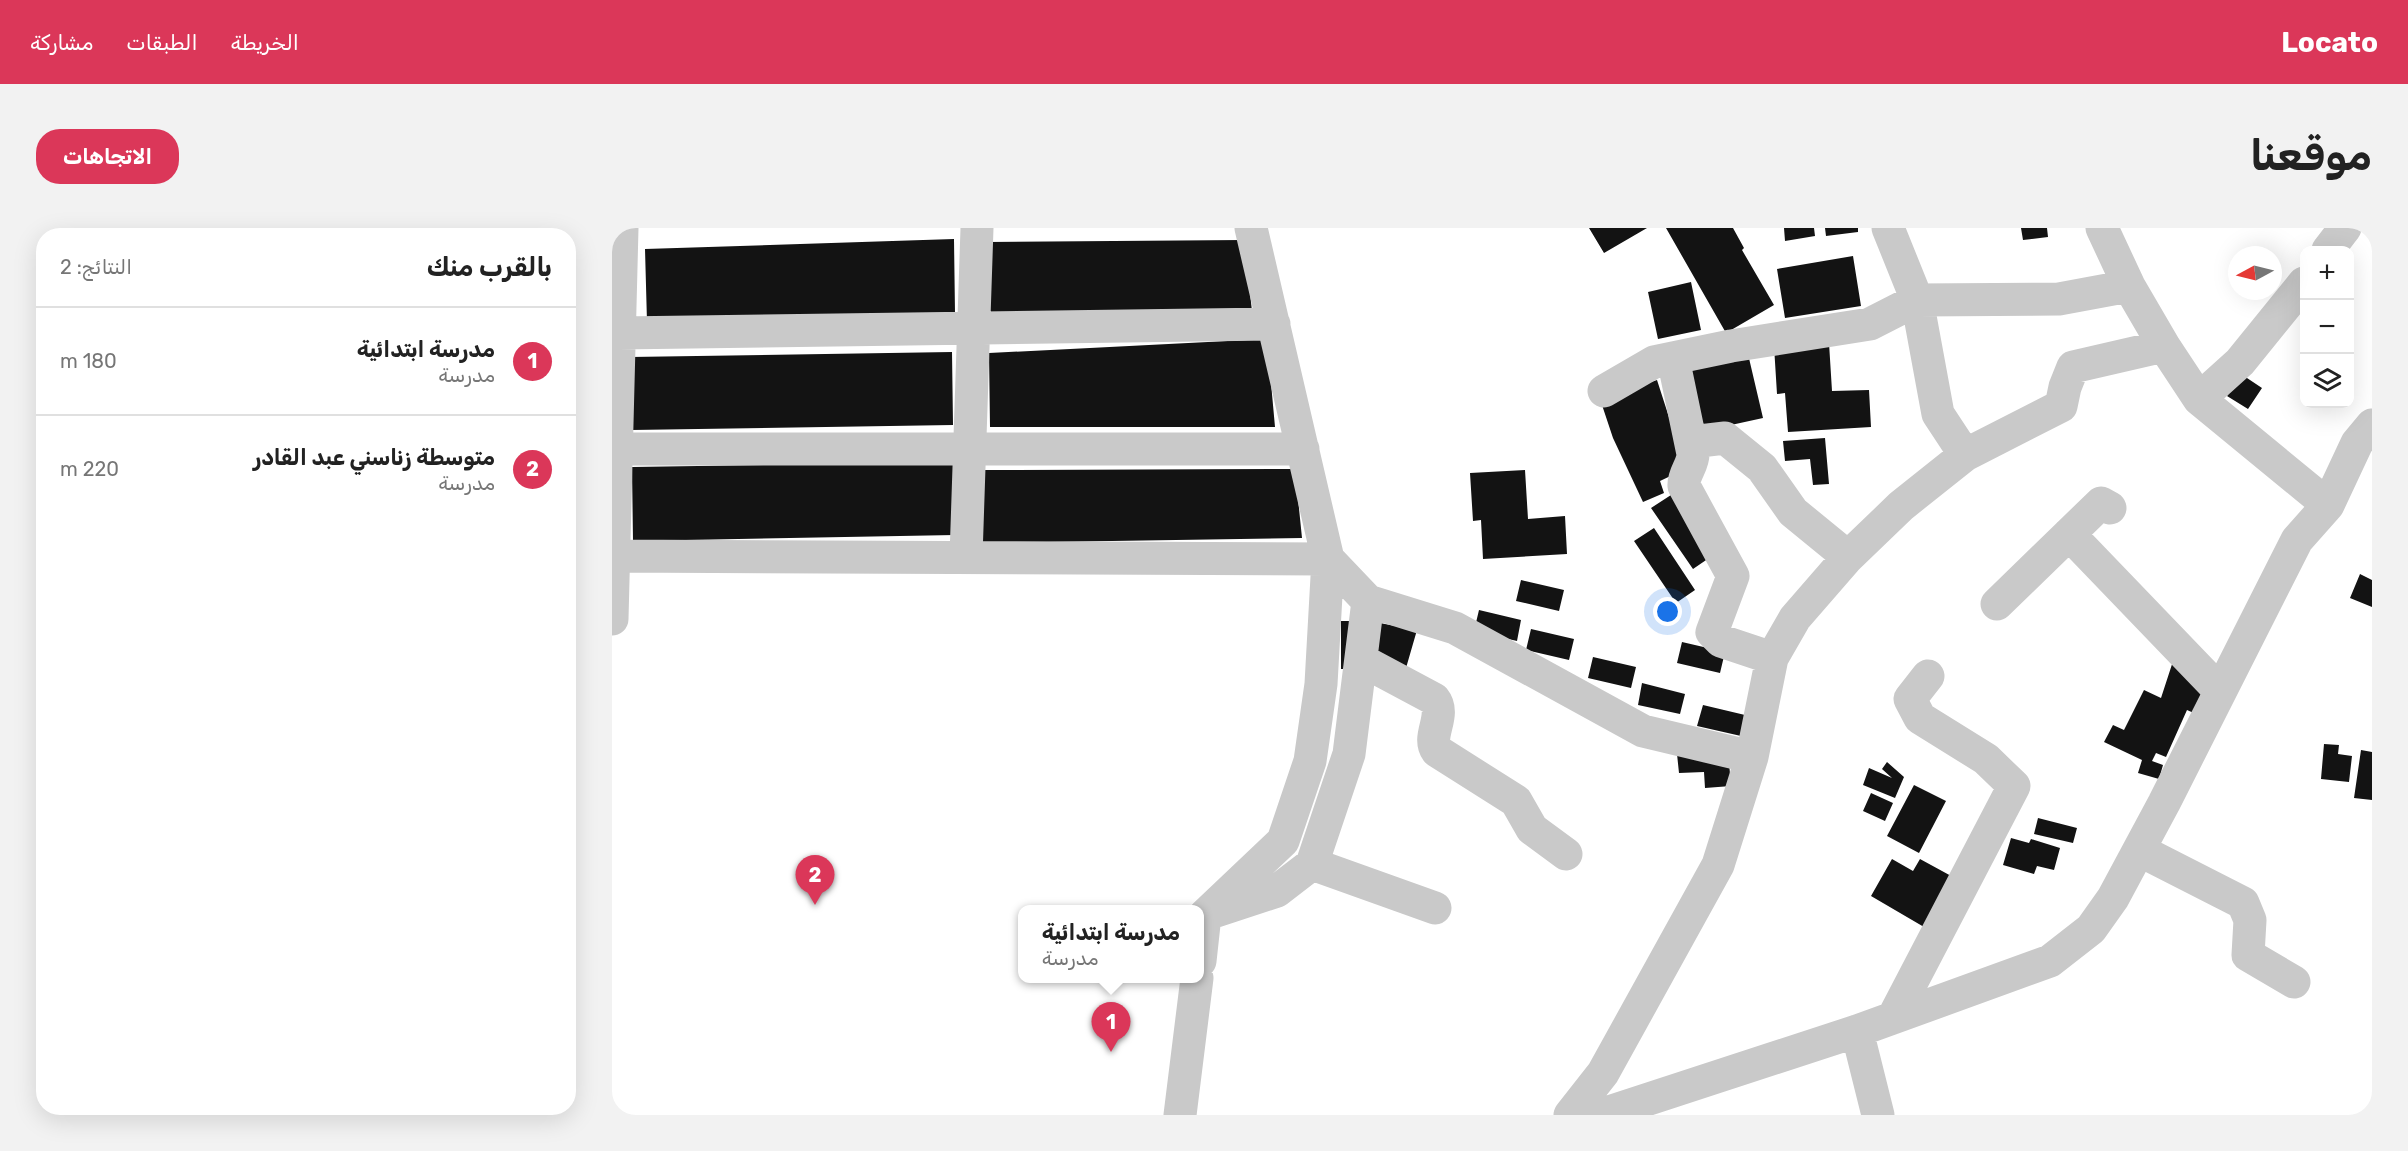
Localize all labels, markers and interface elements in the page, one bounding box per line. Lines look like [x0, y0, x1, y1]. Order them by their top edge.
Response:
text: Locato [2281, 26, 2378, 59]
text: مشاركة [30, 30, 93, 55]
text: الطبقات [126, 30, 198, 55]
text: الخريطة [231, 30, 299, 55]
button: الاتجاهات [36, 129, 179, 184]
text: موقعنا [2250, 131, 2372, 181]
north arrow [2228, 246, 2282, 300]
map controls [2300, 246, 2354, 408]
button: + [2300, 246, 2354, 300]
text: بالقرب منك [427, 252, 552, 283]
text: النتائج: 2 [60, 255, 132, 279]
button: − [2300, 300, 2354, 354]
text: مدرسة ابتدائية [357, 336, 495, 363]
text: 180 m [60, 349, 117, 373]
text: 1 [528, 349, 537, 373]
button: layers [2300, 354, 2354, 408]
text: مدرسة [438, 363, 495, 387]
text: متوسطة زناسني عبد القادر [253, 444, 495, 471]
text: 220 m [60, 457, 119, 481]
text: 2 [526, 457, 539, 481]
text: مدرسة [438, 471, 495, 495]
your location [1653, 597, 1682, 626]
pin: 2 [796, 856, 834, 905]
popup [1018, 905, 1204, 983]
text: مدرسة ابتدائية [1042, 919, 1180, 946]
text: مدرسة [1042, 946, 1099, 970]
pin: 1 [1092, 1002, 1130, 1052]

